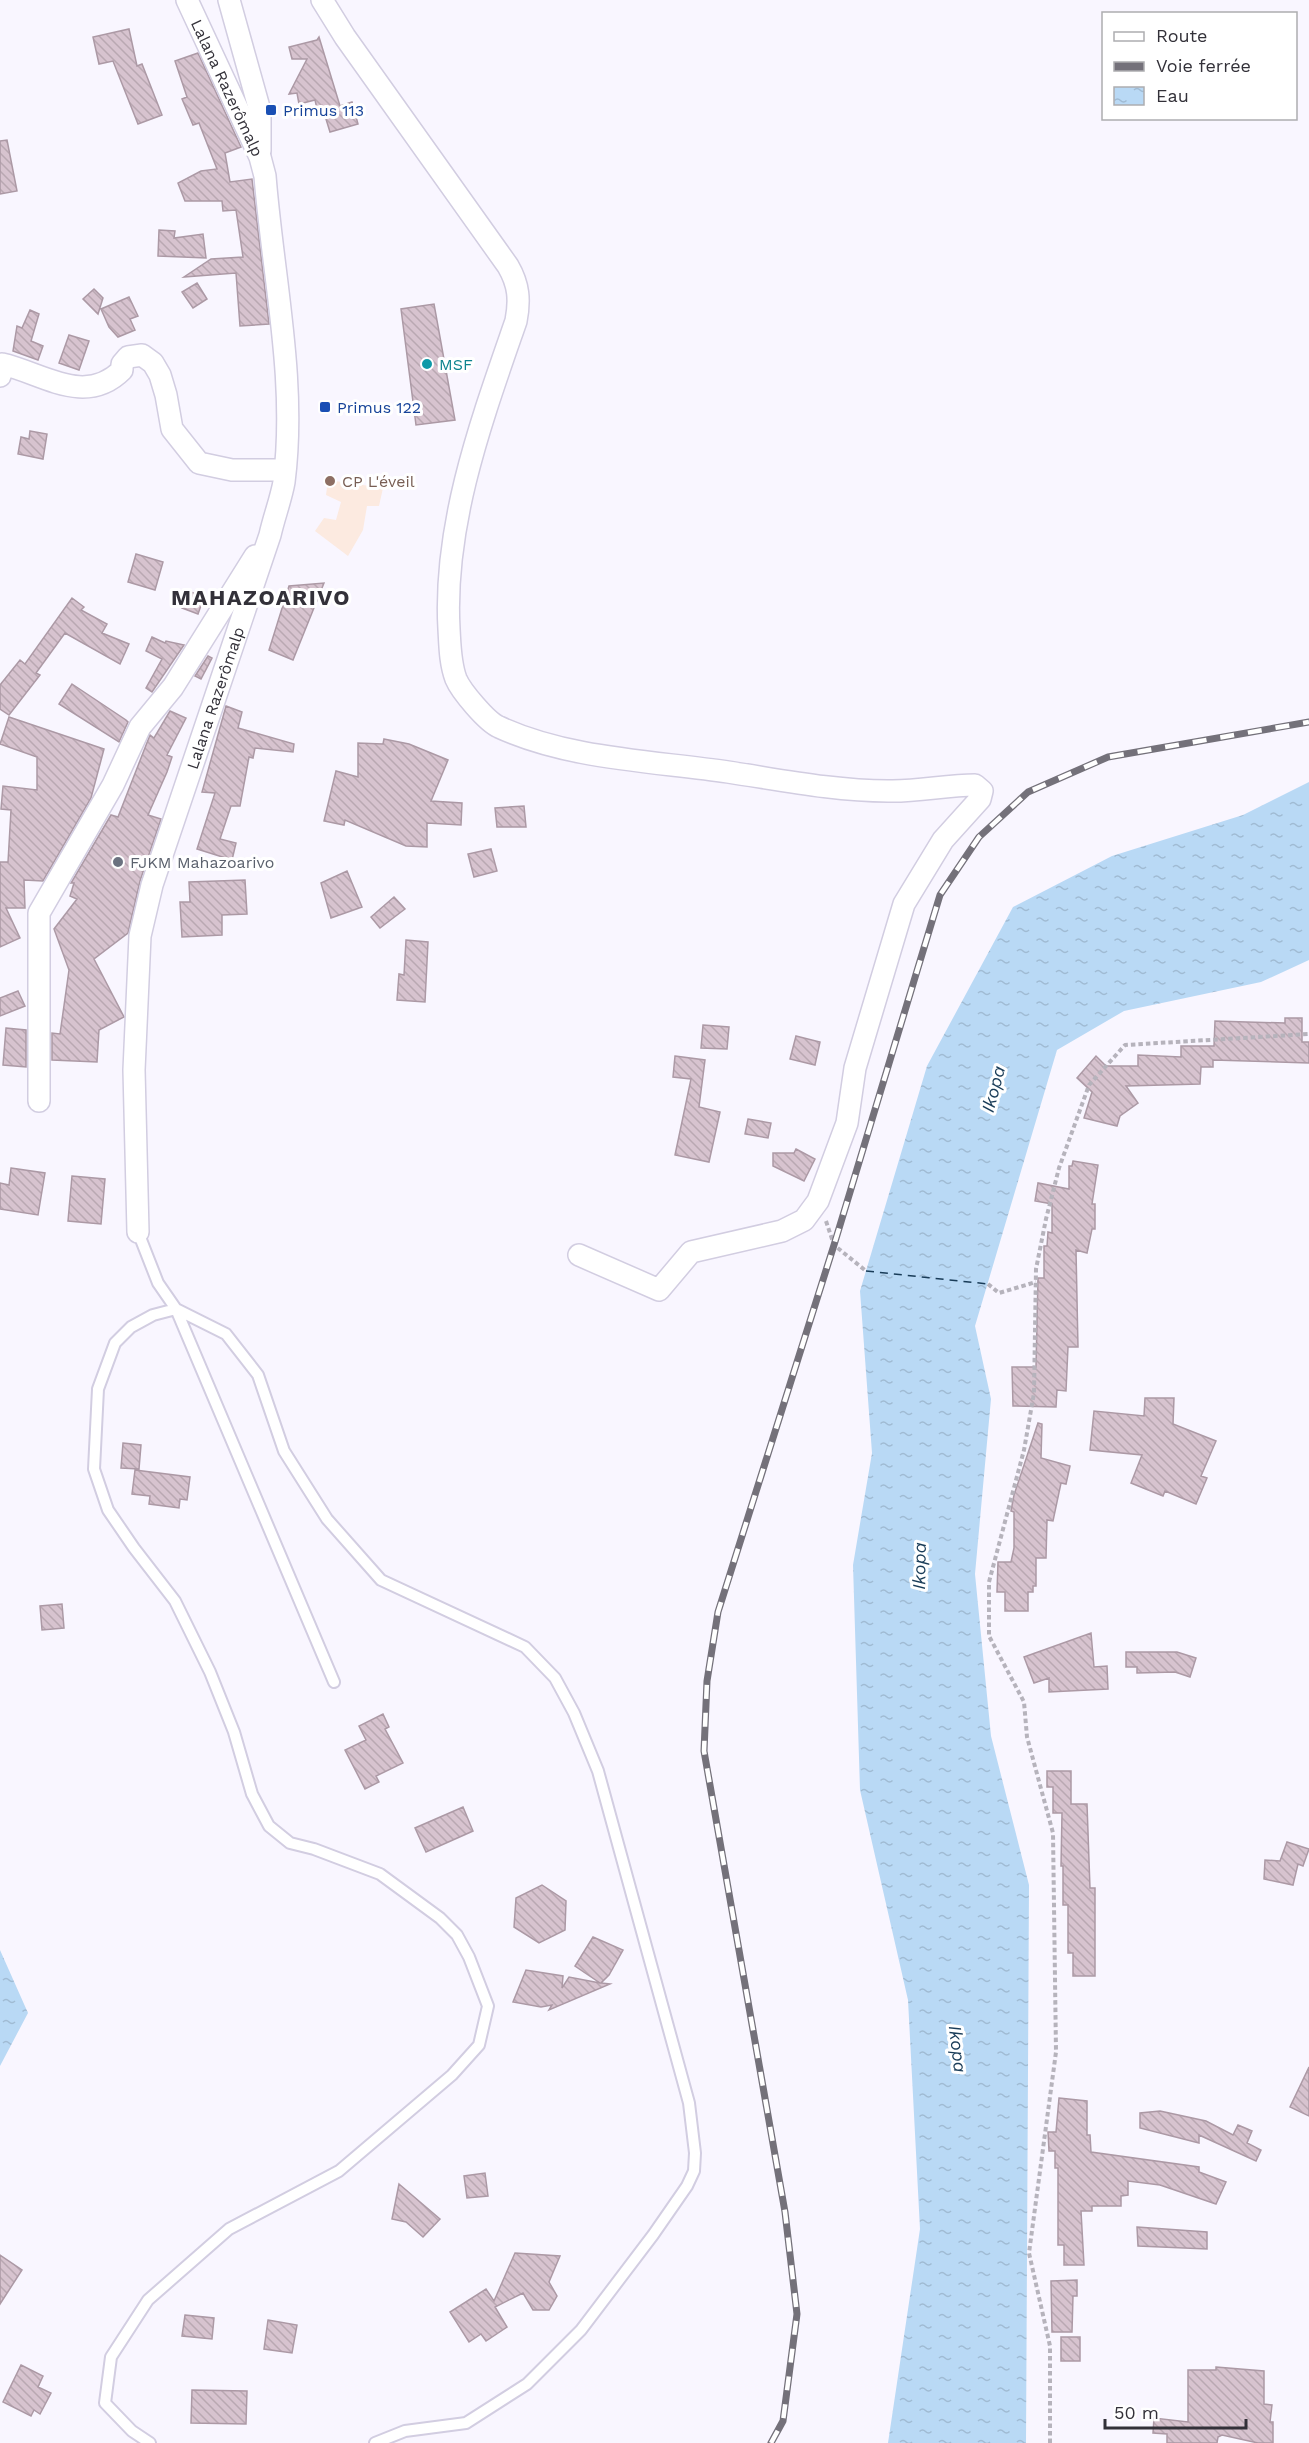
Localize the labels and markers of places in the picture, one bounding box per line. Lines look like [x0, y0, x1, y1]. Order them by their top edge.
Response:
place label: Primus 113 [283, 101, 364, 120]
marker: Primus 113 [264, 103, 278, 117]
place label: MSF [439, 355, 473, 374]
marker: MSF [420, 357, 434, 371]
place label: Primus 122 [337, 398, 421, 417]
marker: Primus 122 [318, 400, 332, 414]
place label: CP L'éveil [342, 472, 415, 491]
marker: CP L'éveil [323, 474, 337, 488]
place label: FJKM Mahazoarivo [130, 853, 274, 872]
marker: FJKM Mahazoarivo [111, 855, 125, 869]

